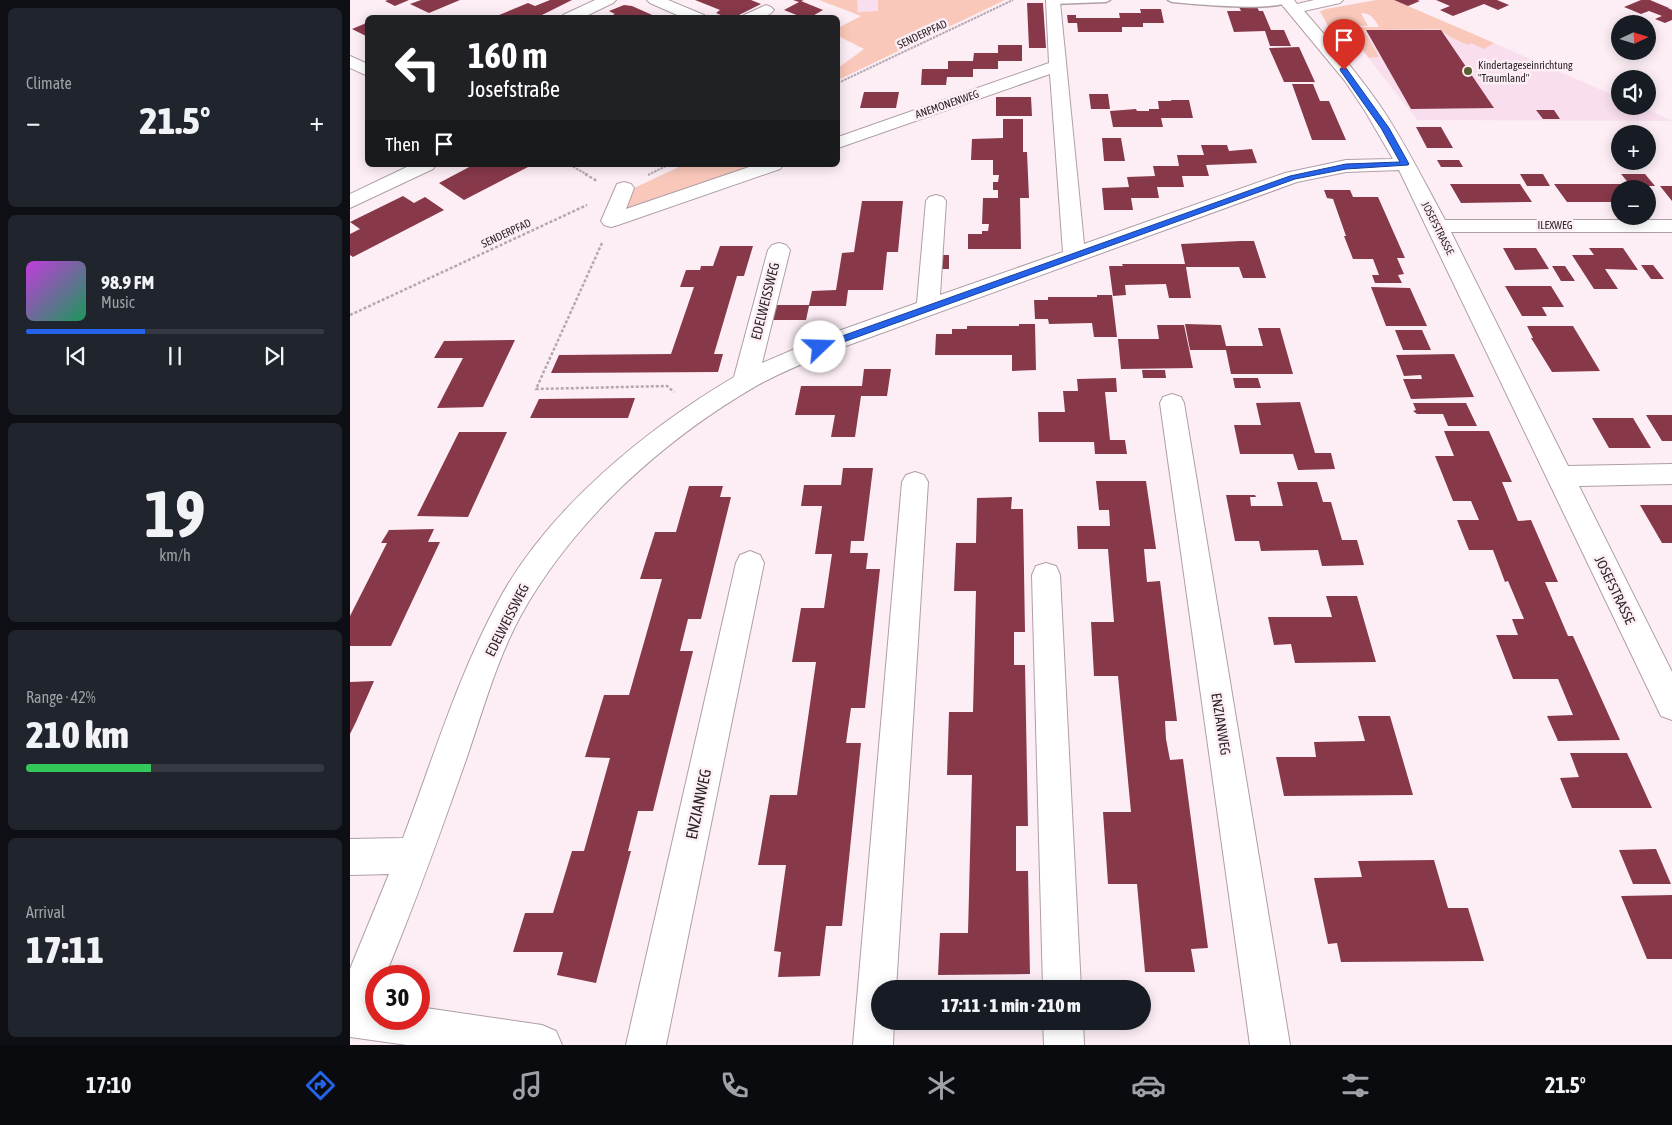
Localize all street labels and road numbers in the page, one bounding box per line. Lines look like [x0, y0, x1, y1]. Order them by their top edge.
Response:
street label: SENDERPFAD [895, 17, 949, 51]
street label: ANEMONENWEG [914, 87, 981, 121]
street label: JOSEFSTRASSE [1419, 199, 1457, 257]
street label: SENDERPFAD [479, 216, 533, 250]
street label: ILEXWEG [1537, 219, 1573, 231]
street label: EDELWEISSWEG [748, 261, 782, 341]
street label: JOSEFSTRASSE [1592, 553, 1638, 627]
street label: EDELWEISSWEG [482, 581, 532, 659]
street label: ENZIANWEG [1208, 692, 1234, 756]
street label: ENZIANWEG [682, 767, 714, 841]

